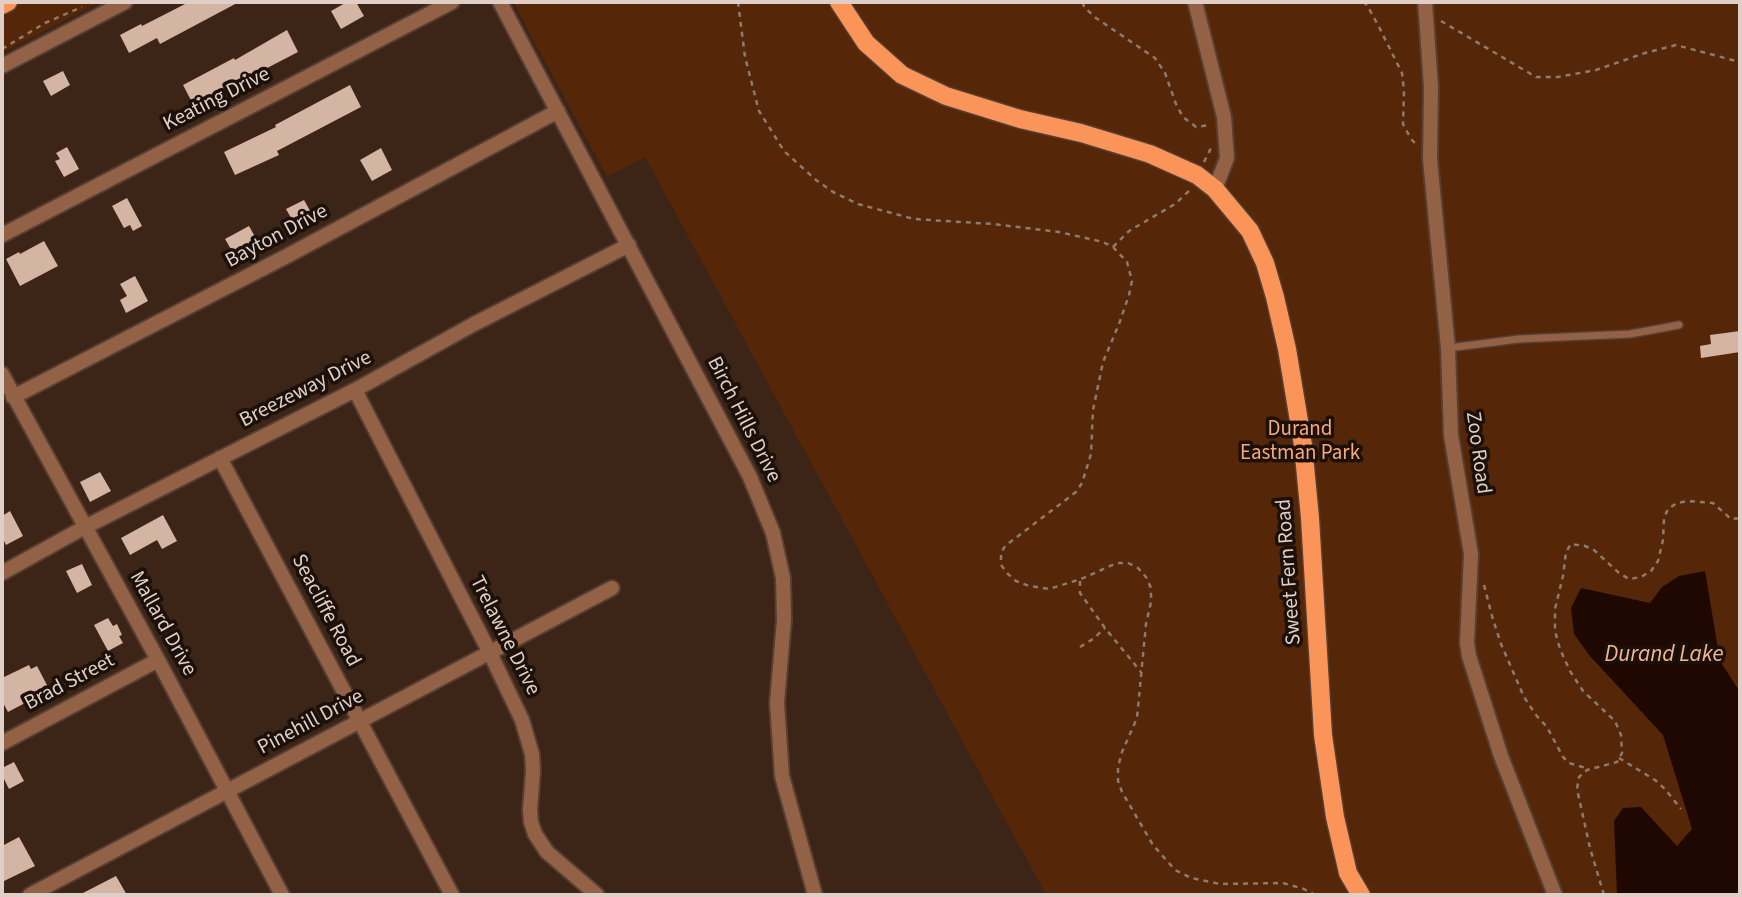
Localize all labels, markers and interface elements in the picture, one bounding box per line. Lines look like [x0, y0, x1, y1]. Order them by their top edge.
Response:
street label: Keating Drive [159, 62, 275, 138]
street label: Bayton Drive [222, 200, 332, 274]
street label: Breezeway Drive [236, 346, 376, 434]
street label: Birch Hills Drive [700, 353, 786, 487]
street label: Zoo Road [1459, 410, 1495, 496]
park label: Durand Eastman Park [1240, 417, 1360, 467]
street label: Sweet Fern Road [1272, 498, 1308, 646]
street label: Seacliffe Road [285, 551, 365, 671]
street label: Mallard Drive [123, 567, 201, 681]
street label: Trelawne Drive [463, 572, 545, 700]
water label: Durand Lake [1605, 642, 1723, 670]
street label: Brad Street [21, 649, 119, 717]
street label: Pinehill Drive [254, 685, 368, 761]

